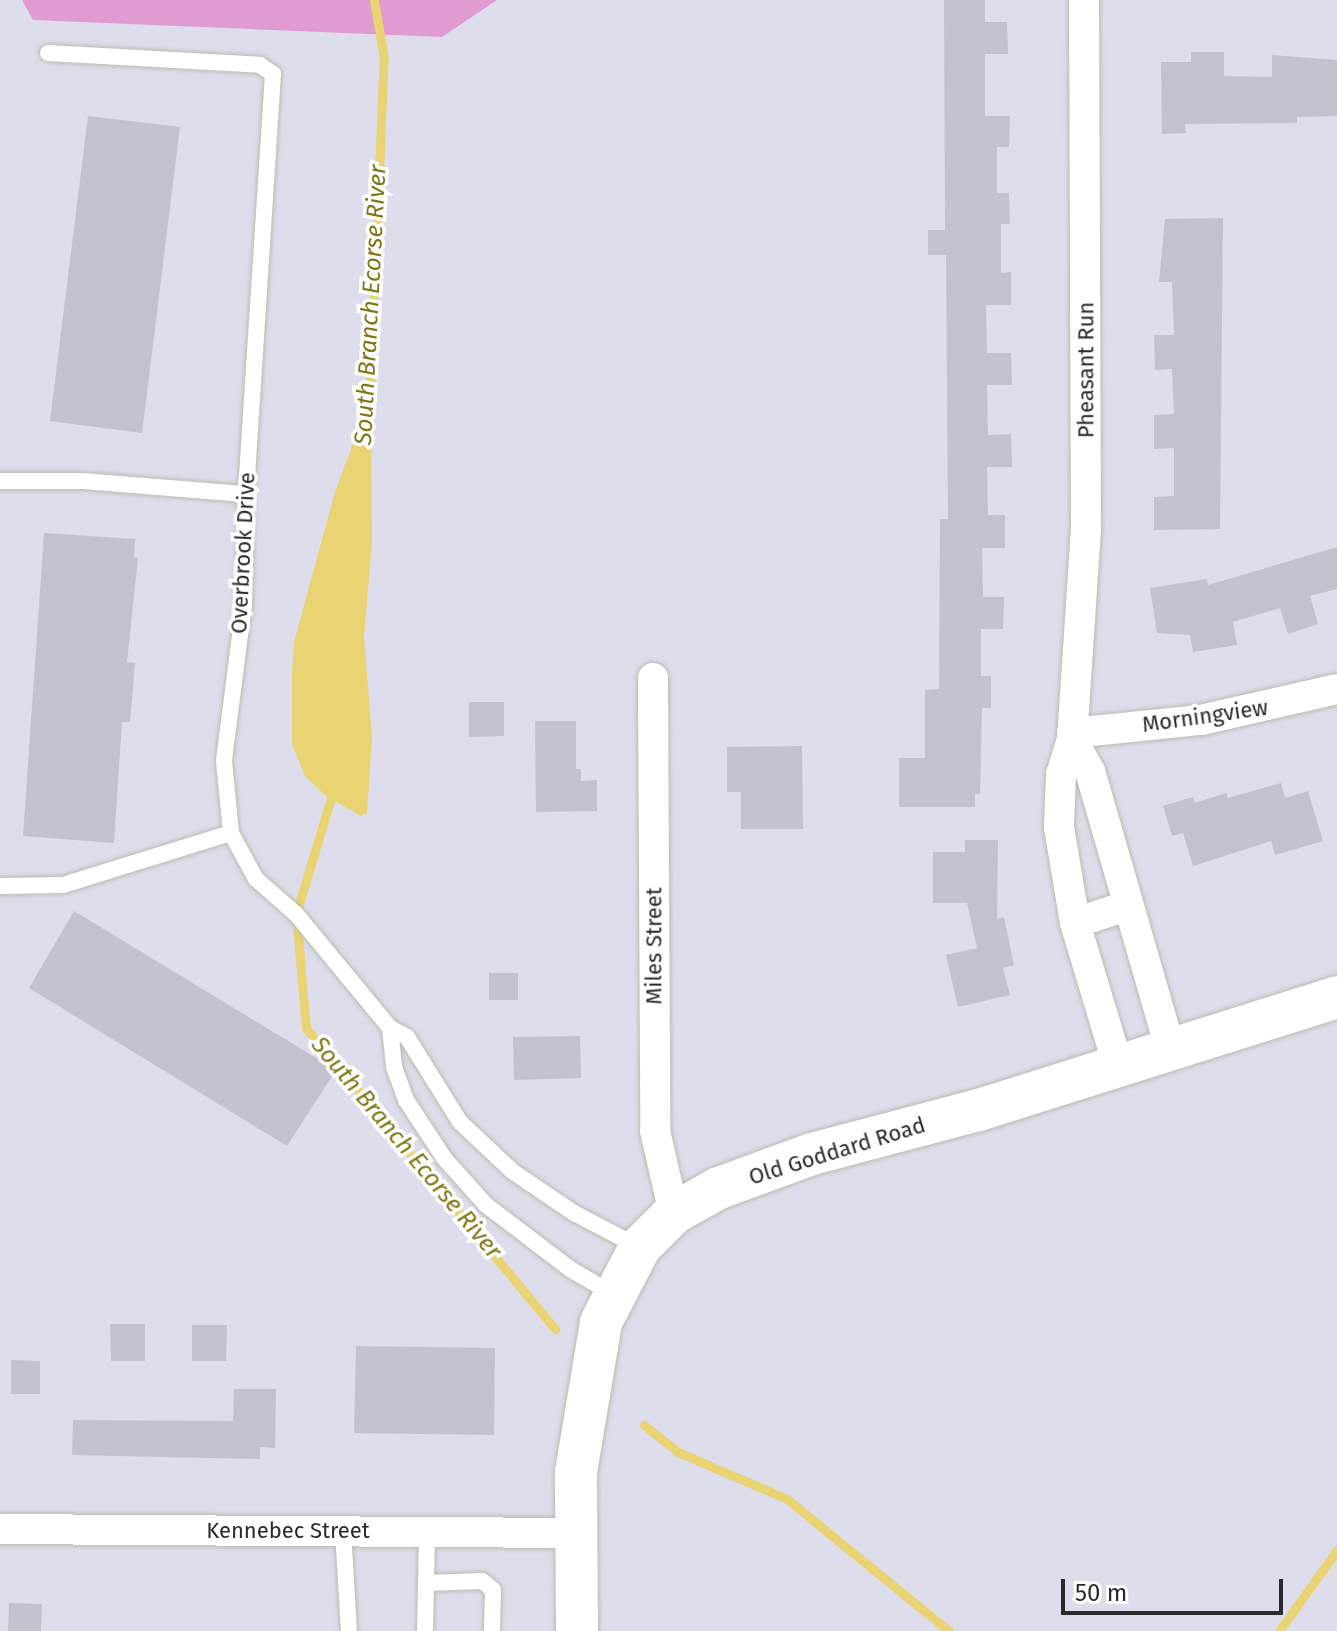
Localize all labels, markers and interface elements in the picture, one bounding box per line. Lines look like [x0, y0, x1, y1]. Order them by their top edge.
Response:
water label: South Branch Ecorse River [349, 164, 393, 446]
street label: Pheasant Run [1073, 302, 1099, 438]
street label: Overbrook Drive [226, 472, 260, 634]
street label: Morningview [1140, 694, 1270, 738]
street label: Miles Street [641, 887, 667, 1005]
water label: South Branch Ecorse River [305, 1031, 507, 1265]
street label: Old Goddard Road [746, 1112, 928, 1190]
street label: Kennebec Street [206, 1518, 370, 1544]
scale bar [1065, 1563, 1287, 1613]
text: 50 m [1075, 1579, 1127, 1607]

